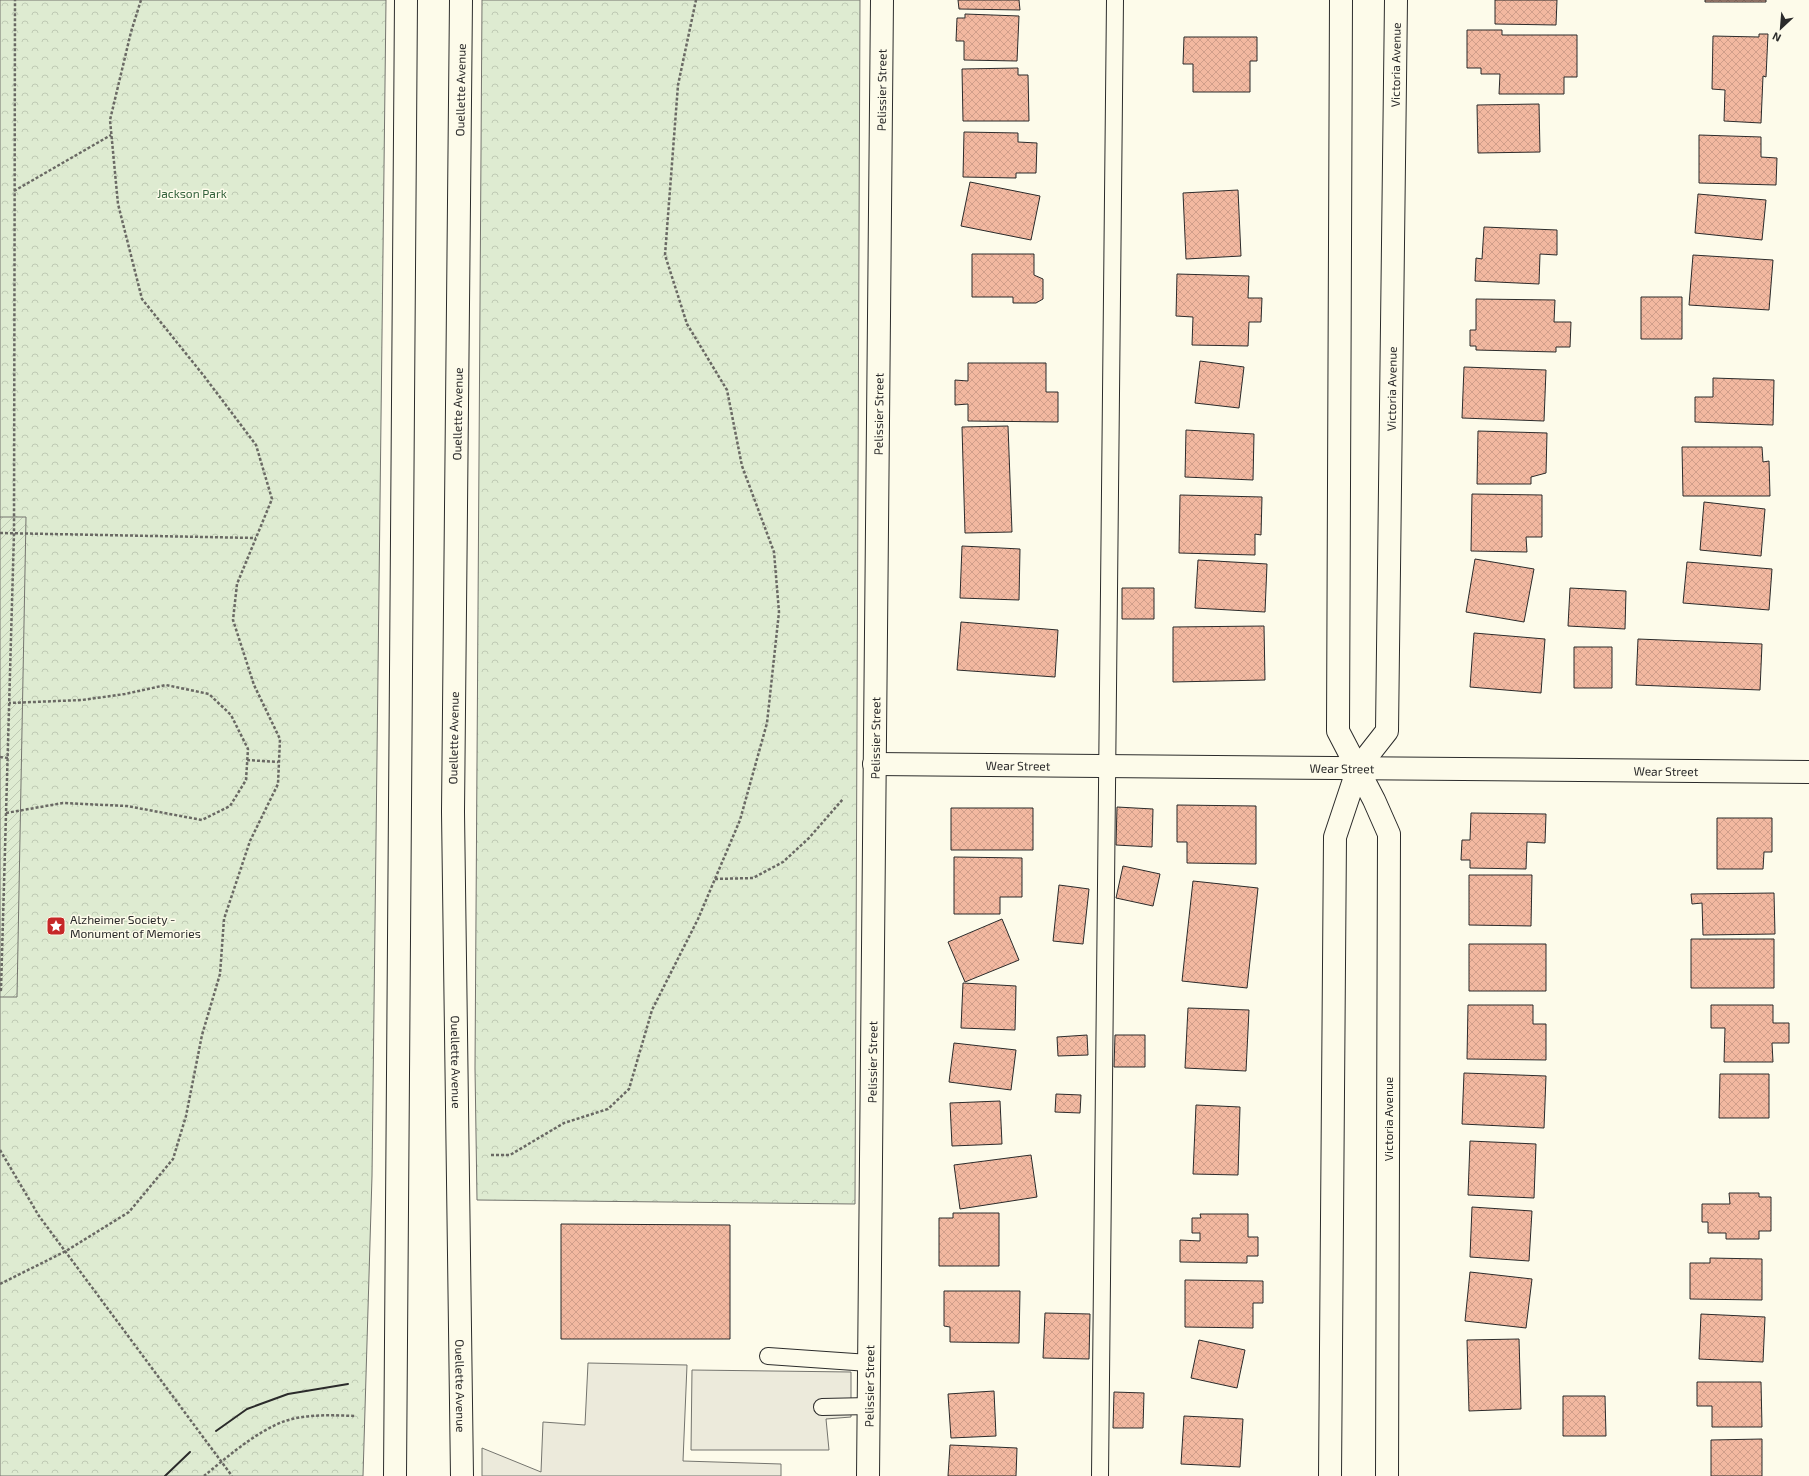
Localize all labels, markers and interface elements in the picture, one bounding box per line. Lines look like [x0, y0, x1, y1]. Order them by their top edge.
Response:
north arrow [1761, 8, 1801, 48]
street label: Victoria Avenue [1388, 22, 1403, 107]
text: N [1770, 30, 1783, 45]
street label: Ouellette Avenue [452, 43, 468, 137]
street label: Pelissier Street [874, 48, 889, 131]
park label: Jackson Park [157, 186, 227, 200]
street label: Victoria Avenue [1384, 346, 1399, 431]
street label: Ouellette Avenue [449, 367, 465, 461]
street label: Pelissier Street [871, 372, 885, 455]
street label: Ouellette Avenue [445, 691, 461, 785]
street label: Pelissier Street [868, 696, 882, 779]
street label: Wear Street [986, 758, 1051, 773]
street label: Wear Street [1309, 761, 1375, 775]
street label: Wear Street [1633, 763, 1699, 778]
place label: Alzheimer Society - Monument of Memories [70, 912, 201, 940]
place icon: Alzheimer Society - Monument of Memories [45, 915, 67, 937]
street label: Ouellette Avenue [449, 1015, 464, 1109]
street label: Pelissier Street [865, 1020, 879, 1103]
street label: Victoria Avenue [1381, 1077, 1395, 1161]
street label: Ouellette Avenue [453, 1339, 468, 1433]
street label: Pelissier Street [861, 1344, 876, 1427]

